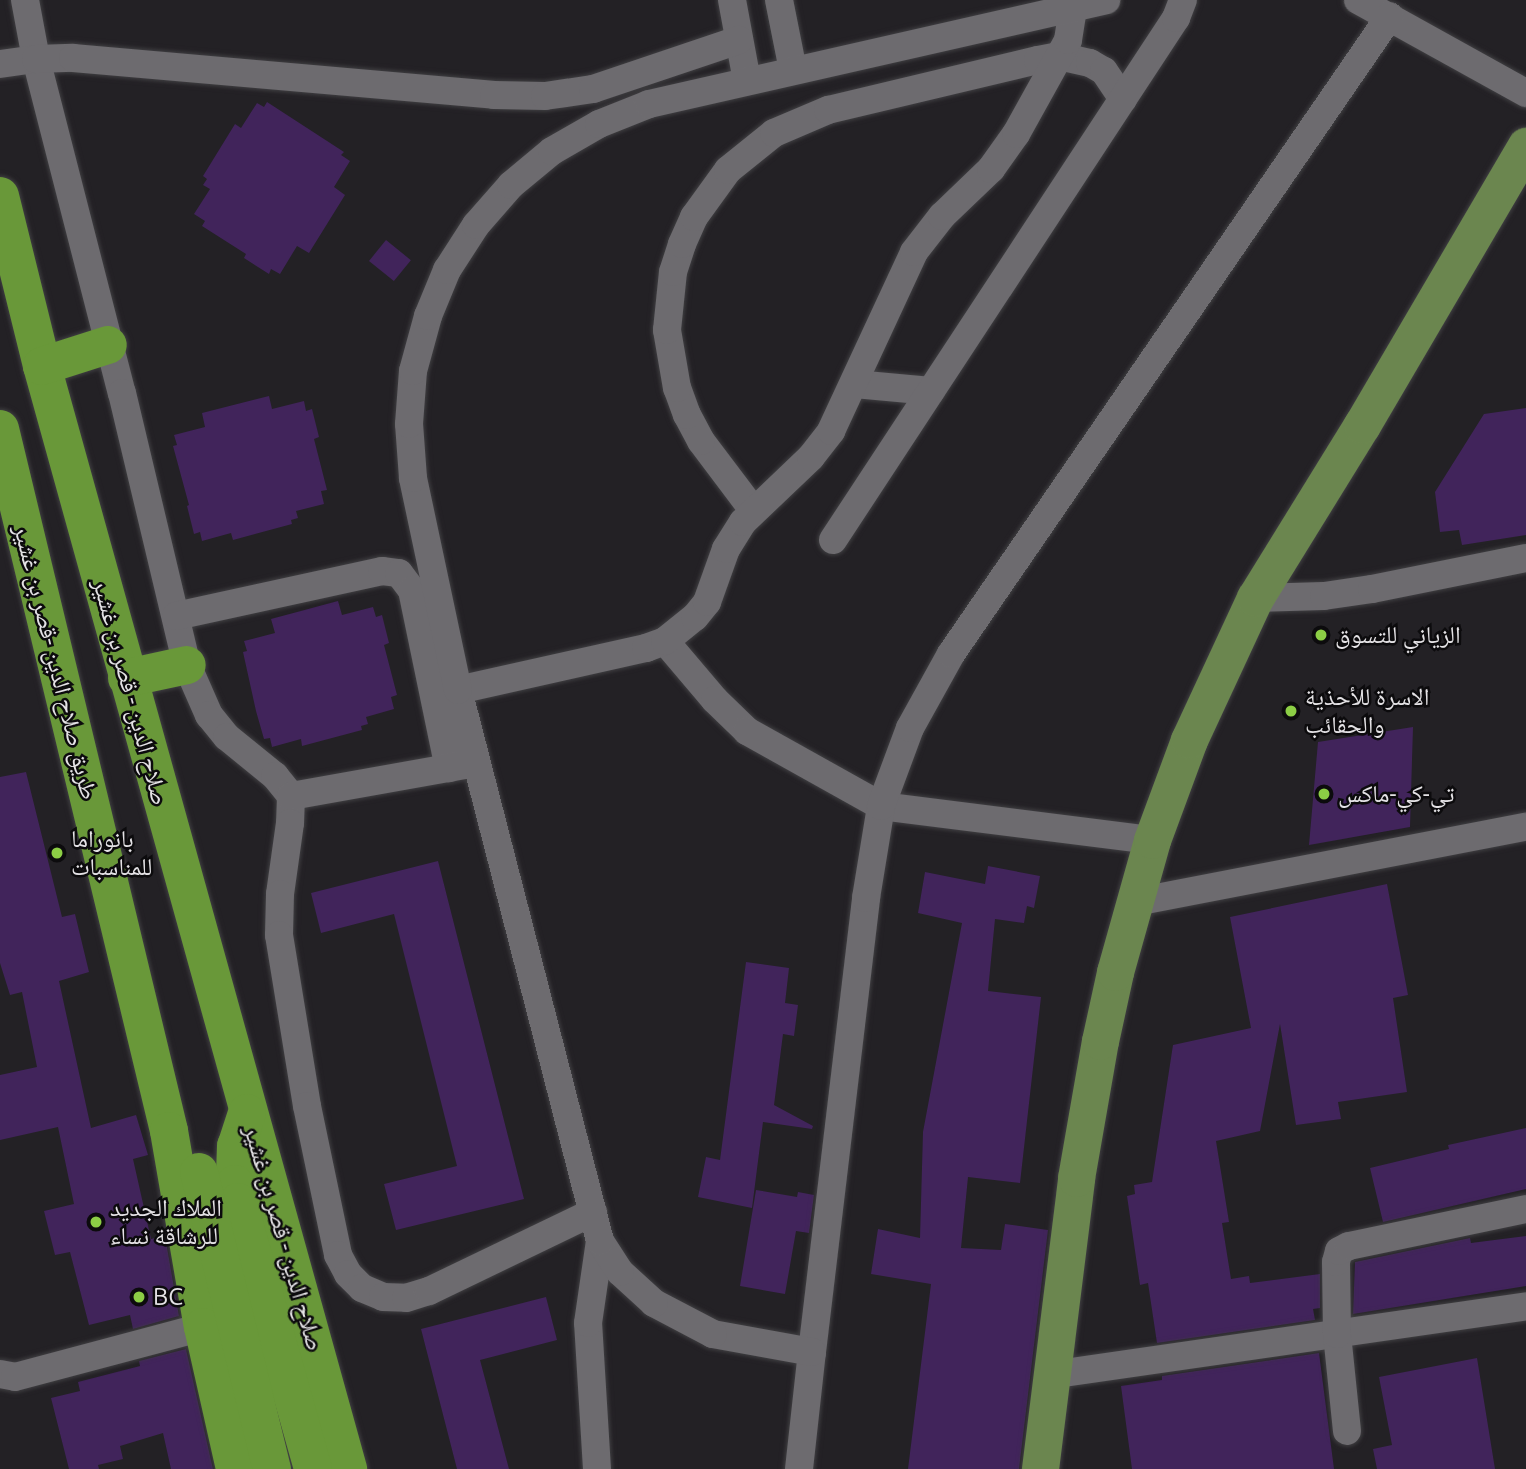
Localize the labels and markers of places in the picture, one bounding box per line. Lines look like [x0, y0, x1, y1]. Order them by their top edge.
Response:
place label: الزياني للتسوق [1335, 621, 1461, 649]
marker: الزياني للتسوق [1313, 627, 1329, 643]
place label: الاسرة للأحذية والحقائب [1305, 683, 1429, 739]
marker: الاسرة للأحذية والحقائب [1283, 703, 1299, 719]
place label: تي-كي-ماكس [1338, 780, 1454, 808]
marker: تي-كي-ماكس [1316, 786, 1332, 802]
place label: بانوراما للمناسبات [71, 825, 152, 881]
marker: بانوراما للمناسبات [49, 845, 65, 861]
place label: الملاك الجديد للرشاقة نساء [110, 1194, 222, 1250]
marker: الملاك الجديد للرشاقة نساء [88, 1214, 104, 1230]
place label: BC [153, 1283, 183, 1311]
marker: BC [131, 1289, 147, 1305]

